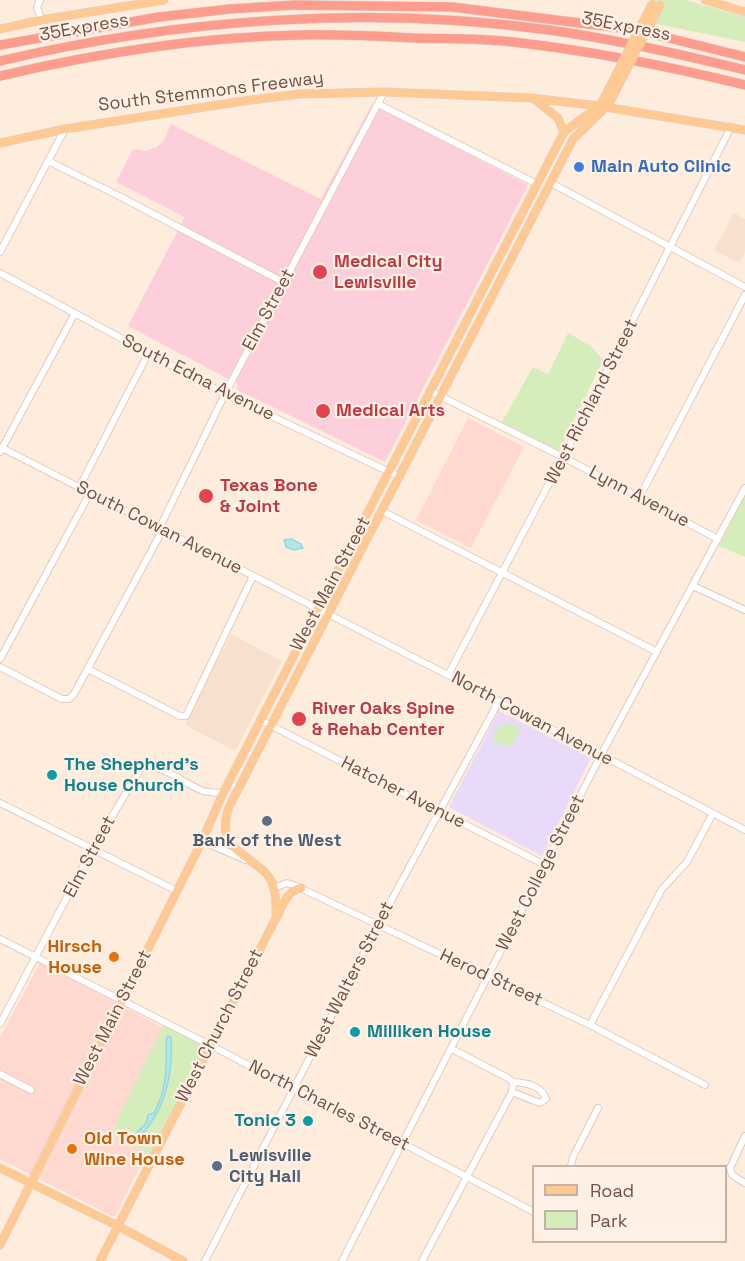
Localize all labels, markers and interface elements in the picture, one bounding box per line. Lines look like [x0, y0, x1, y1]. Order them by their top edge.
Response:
street label: 35Express [580, 8, 672, 46]
street label: 35Express [38, 10, 130, 46]
street label: South Stemmons Freeway [97, 67, 325, 117]
place label: Main Auto Clinic [591, 156, 731, 178]
marker: Main Auto Clinic [572, 160, 586, 174]
place label: Medical City Lewisville [334, 251, 443, 294]
marker: Medical City Lewisville [311, 263, 329, 281]
street label: Elm Street [238, 265, 300, 355]
street label: West Richland Street [541, 316, 643, 488]
street label: South Edna Avenue [118, 330, 278, 426]
place label: Medical Arts [336, 400, 445, 422]
marker: Medical Arts [314, 402, 332, 420]
street label: Lynn Avenue [585, 461, 693, 533]
place label: Texas Bone & Joint [220, 475, 318, 518]
street label: South Cowan Avenue [72, 477, 246, 579]
marker: Texas Bone & Joint [197, 487, 215, 505]
street label: West Main Street [286, 513, 376, 655]
street label: North Cowan Avenue [447, 667, 617, 771]
place label: River Oaks Spine & Rehab Center [312, 698, 455, 740]
marker: River Oaks Spine & Rehab Center [290, 710, 308, 728]
street label: Hatcher Avenue [337, 752, 469, 834]
place label: The Shepherd's House Church [64, 754, 199, 796]
marker: The Shepherd's House Church [45, 768, 59, 782]
street label: West College Street [492, 791, 590, 955]
street label: Elm Street [59, 812, 121, 902]
marker: Bank of the West [260, 814, 274, 828]
place label: Bank of the West [192, 830, 342, 852]
street label: West Walters Street [301, 898, 399, 1062]
place label: Hirsch House [47, 936, 102, 978]
street label: West Church Street [172, 945, 268, 1107]
street label: Herod Street [436, 945, 546, 1011]
street label: West Main Street [69, 947, 157, 1089]
marker: Hirsch House [107, 950, 121, 964]
place label: Milliken House [367, 1021, 491, 1043]
marker: Milliken House [348, 1025, 362, 1039]
street label: North Charles Street [245, 1056, 413, 1156]
place label: Tonic 3 [234, 1110, 296, 1132]
marker: Tonic 3 [301, 1114, 315, 1128]
place label: Old Town Wine House [84, 1128, 185, 1170]
marker: Old Town Wine House [65, 1142, 79, 1156]
place label: Lewisville City Hall [229, 1145, 312, 1188]
marker: Lewisville City Hall [210, 1159, 224, 1173]
legend [532, 1165, 727, 1243]
text: Road [590, 1179, 634, 1202]
text: Park [590, 1209, 627, 1232]

